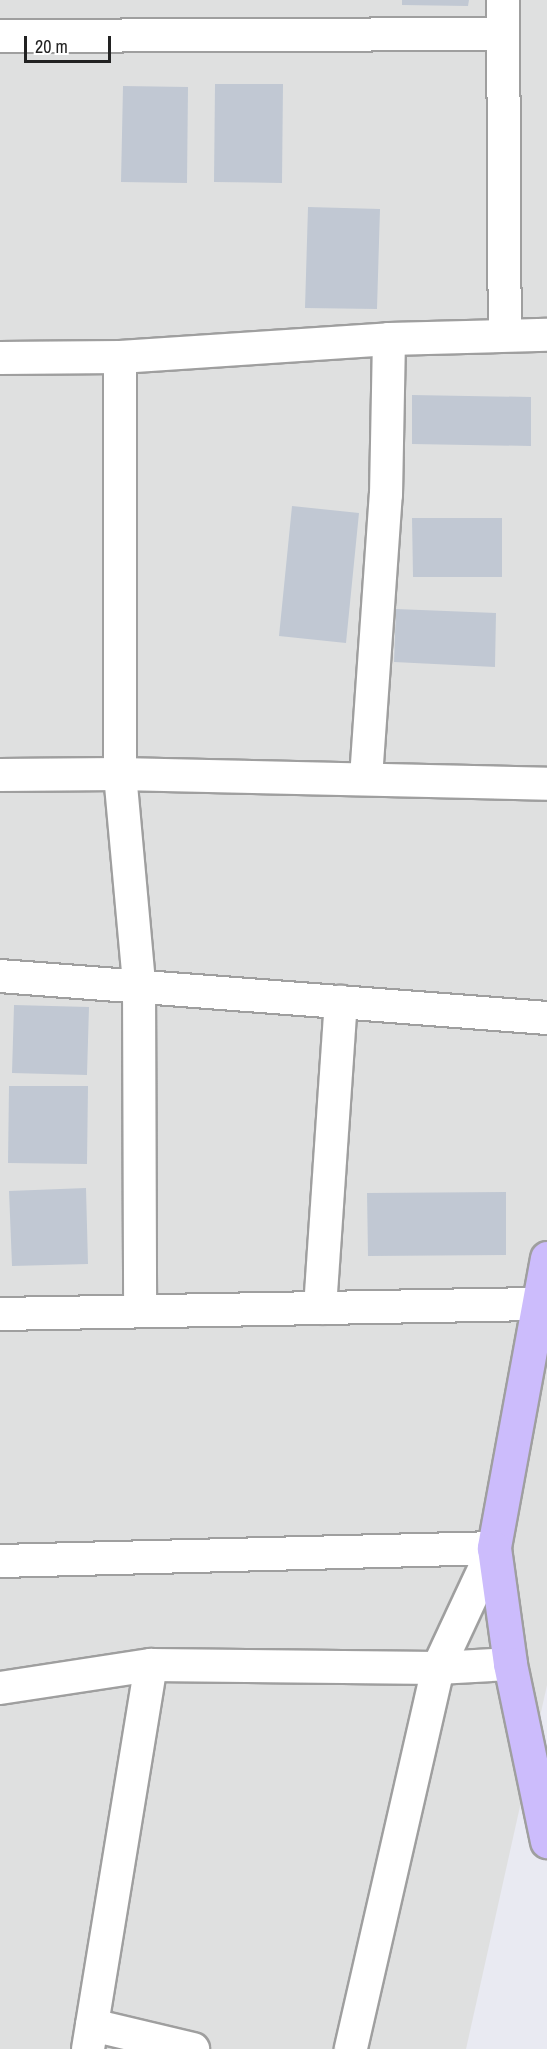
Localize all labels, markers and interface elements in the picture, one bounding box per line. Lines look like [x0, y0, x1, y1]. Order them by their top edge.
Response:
scale bar [27, 24, 114, 62]
text: 20 m [35, 34, 68, 59]

